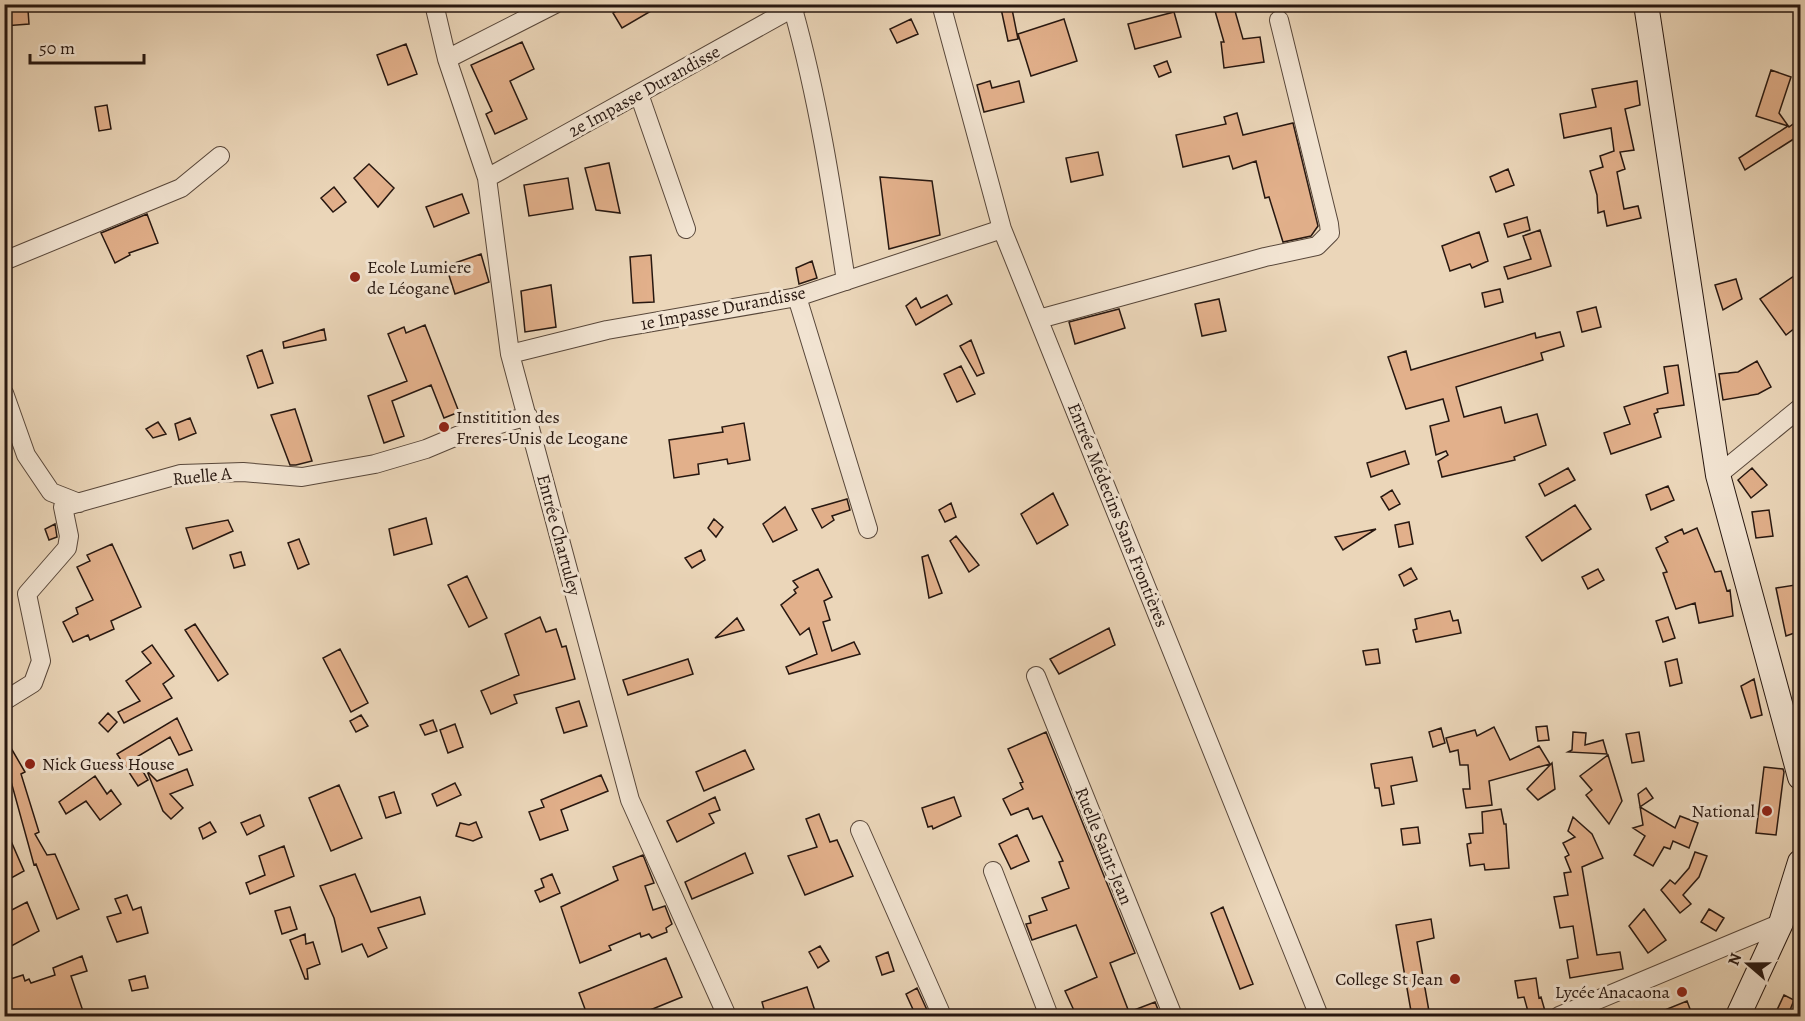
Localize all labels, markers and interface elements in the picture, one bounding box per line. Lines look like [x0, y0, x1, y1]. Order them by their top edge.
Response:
scale bar [30, 27, 144, 65]
text: 50 m [39, 36, 75, 60]
street label: 2e Impasse Durandisse [564, 39, 724, 143]
place label: Ecole Lumiere de Léogane [367, 255, 471, 300]
marker: Ecole Lumiere de Léogane [348, 270, 362, 284]
street label: 1e Impasse Durandisse [638, 280, 808, 336]
street label: Entrée Médecins Sans Frontières [1062, 399, 1174, 631]
place label: Institition des Freres-Unis de Leogane [456, 405, 628, 450]
marker: Institition des Freres-Unis de Leogane [437, 420, 451, 434]
street label: Ruelle A [171, 461, 233, 491]
street label: Entrée Chartuley [531, 472, 587, 599]
place label: Nick Guess House [42, 752, 175, 776]
marker: Nick Guess House [23, 757, 37, 771]
street label: Ruelle Saint-Jean [1069, 784, 1139, 909]
place label: National [1691, 799, 1756, 823]
marker: National [1760, 804, 1774, 818]
north arrow [1718, 934, 1778, 994]
text: N [1723, 950, 1747, 968]
place label: College St Jean [1335, 967, 1443, 991]
marker: College St Jean [1448, 972, 1462, 986]
place label: Lycée Anacaona [1555, 980, 1671, 1004]
marker: Lycée Anacaona [1675, 985, 1689, 999]

